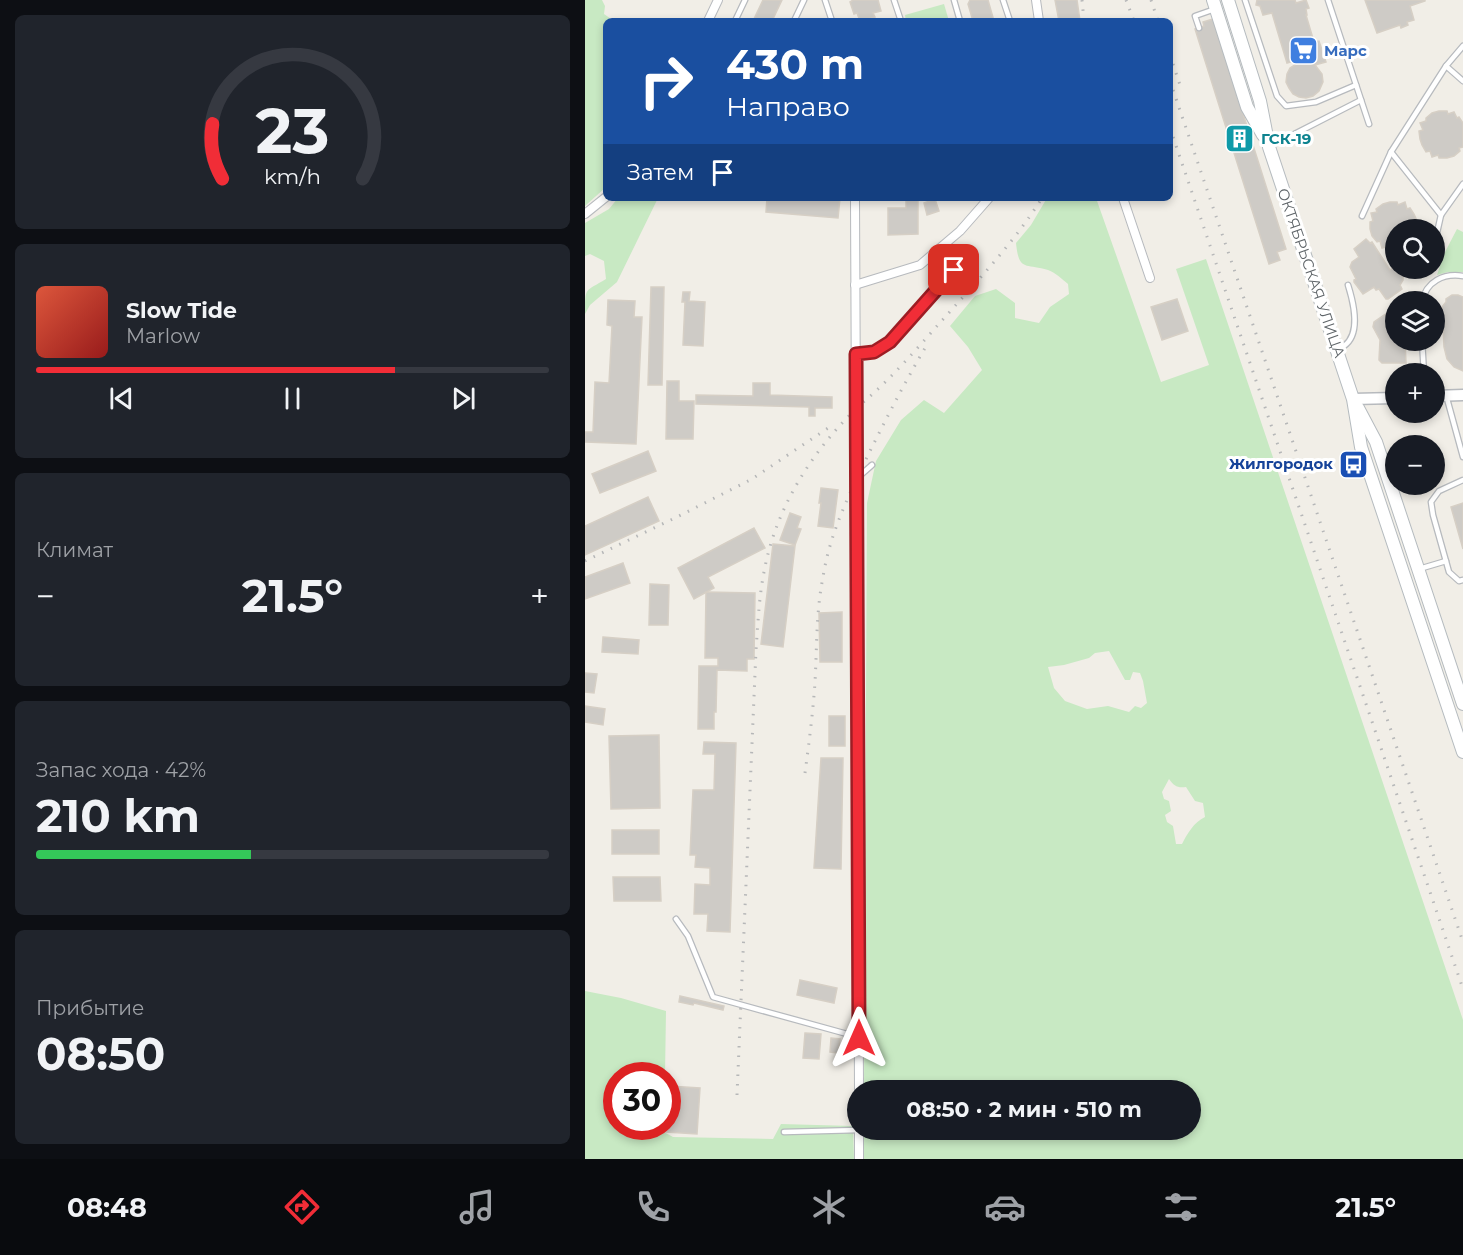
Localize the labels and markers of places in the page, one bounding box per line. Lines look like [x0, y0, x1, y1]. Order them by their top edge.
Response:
supermarket icon: Марс [1287, 35, 1319, 67]
place label: Марс [1324, 41, 1367, 60]
building icon: ГСК-19 [1224, 123, 1256, 155]
place label: ГСК-19 [1261, 129, 1311, 148]
pin [928, 244, 979, 295]
bus stop icon: Жилгородок [1338, 448, 1370, 480]
place label: Жилгородок [1229, 454, 1333, 473]

